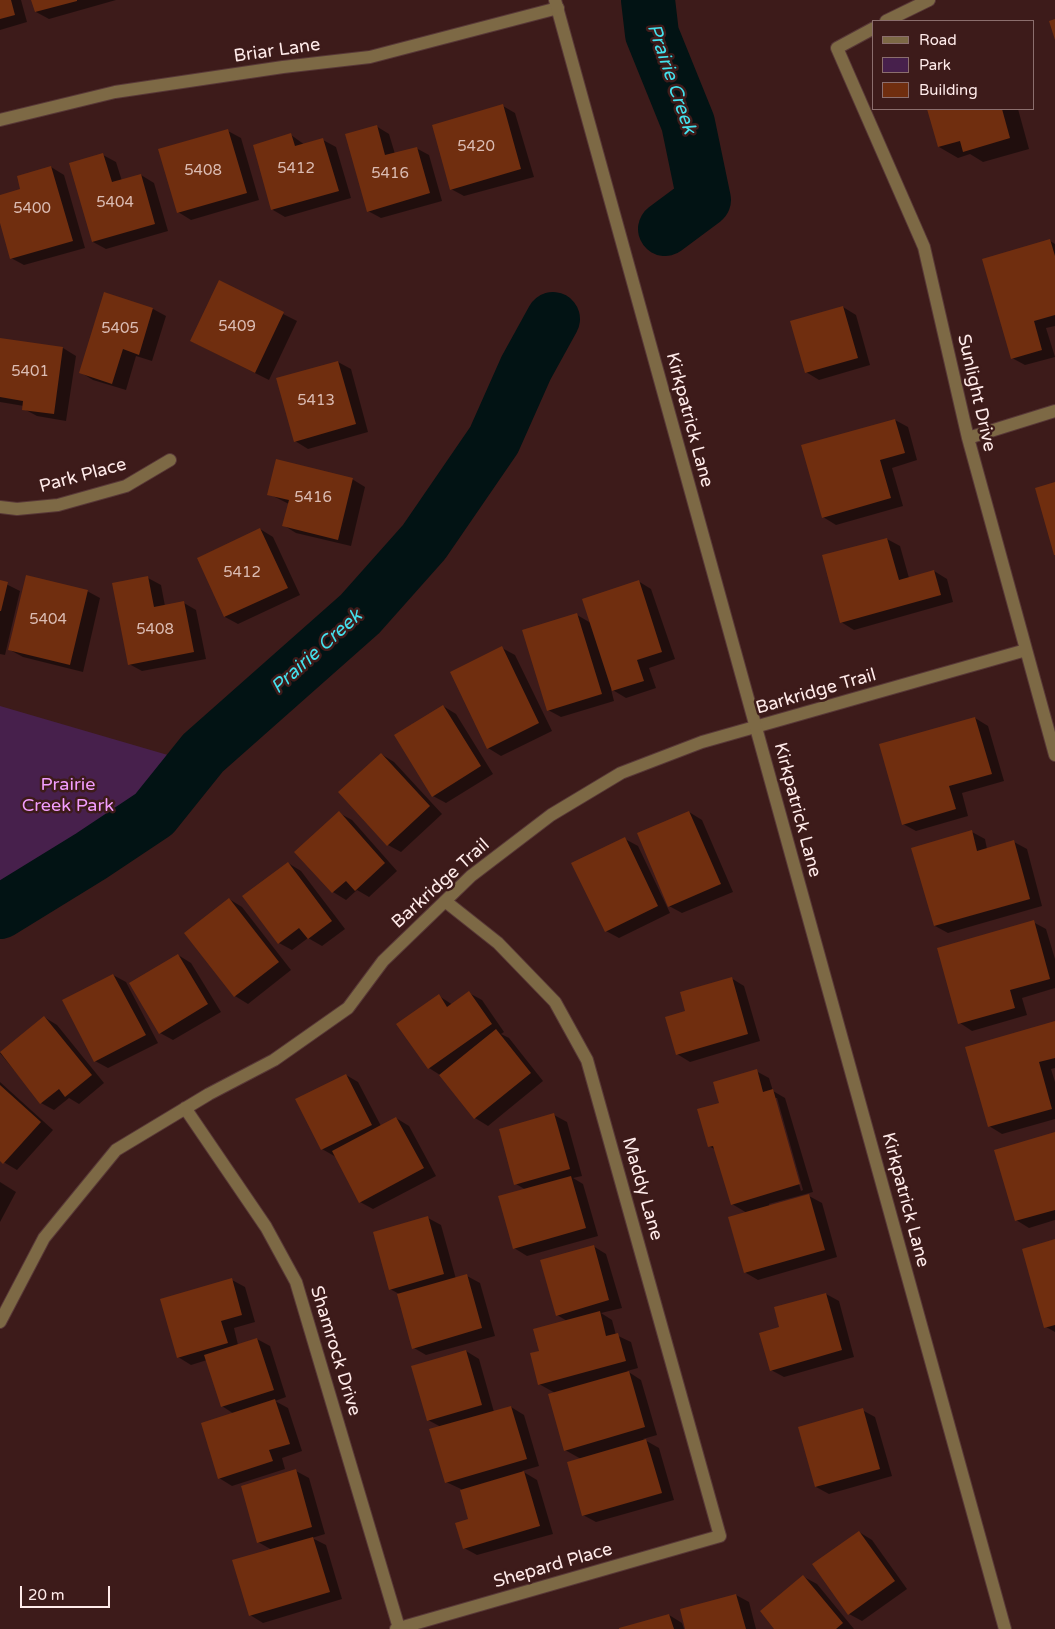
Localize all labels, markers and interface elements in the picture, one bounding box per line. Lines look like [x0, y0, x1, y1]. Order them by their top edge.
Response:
legend [872, 20, 1035, 110]
water label: Prairie Creek [642, 21, 700, 137]
text: Road [919, 31, 957, 49]
street label: Briar Lane [232, 34, 322, 68]
text: Park [919, 56, 951, 74]
text: Building [919, 81, 978, 99]
house number: 5420 [457, 138, 495, 156]
house number: 5412 [277, 160, 315, 178]
house number: 5408 [184, 162, 222, 180]
house number: 5416 [371, 165, 409, 183]
house number: 5404 [96, 194, 134, 212]
house number: 5400 [13, 200, 51, 218]
house number: 5409 [218, 318, 256, 336]
house number: 5405 [101, 320, 139, 338]
street label: Sunlight Drive [952, 332, 1000, 454]
street label: Kirkpatrick Lane [661, 350, 717, 490]
house number: 5401 [11, 363, 49, 381]
house number: 5413 [297, 392, 335, 410]
street label: Park Place [37, 454, 129, 498]
house number: 5416 [294, 489, 332, 507]
house number: 5412 [223, 564, 261, 582]
water label: Prairie Creek [267, 605, 367, 699]
house number: 5404 [29, 611, 67, 629]
house number: 5408 [136, 621, 174, 639]
street label: Barkridge Trail [753, 665, 879, 719]
street label: Kirkpatrick Lane [769, 740, 825, 880]
park label: Prairie Creek Park [22, 774, 114, 816]
street label: Barkridge Trail [388, 834, 494, 934]
street label: Kirkpatrick Lane [877, 1130, 933, 1270]
street label: Maddy Lane [617, 1135, 667, 1243]
street label: Shamrock Drive [305, 1284, 365, 1418]
street label: Shepard Place [491, 1539, 615, 1593]
scale bar [22, 1576, 112, 1608]
text: 20 m [28, 1586, 65, 1604]

